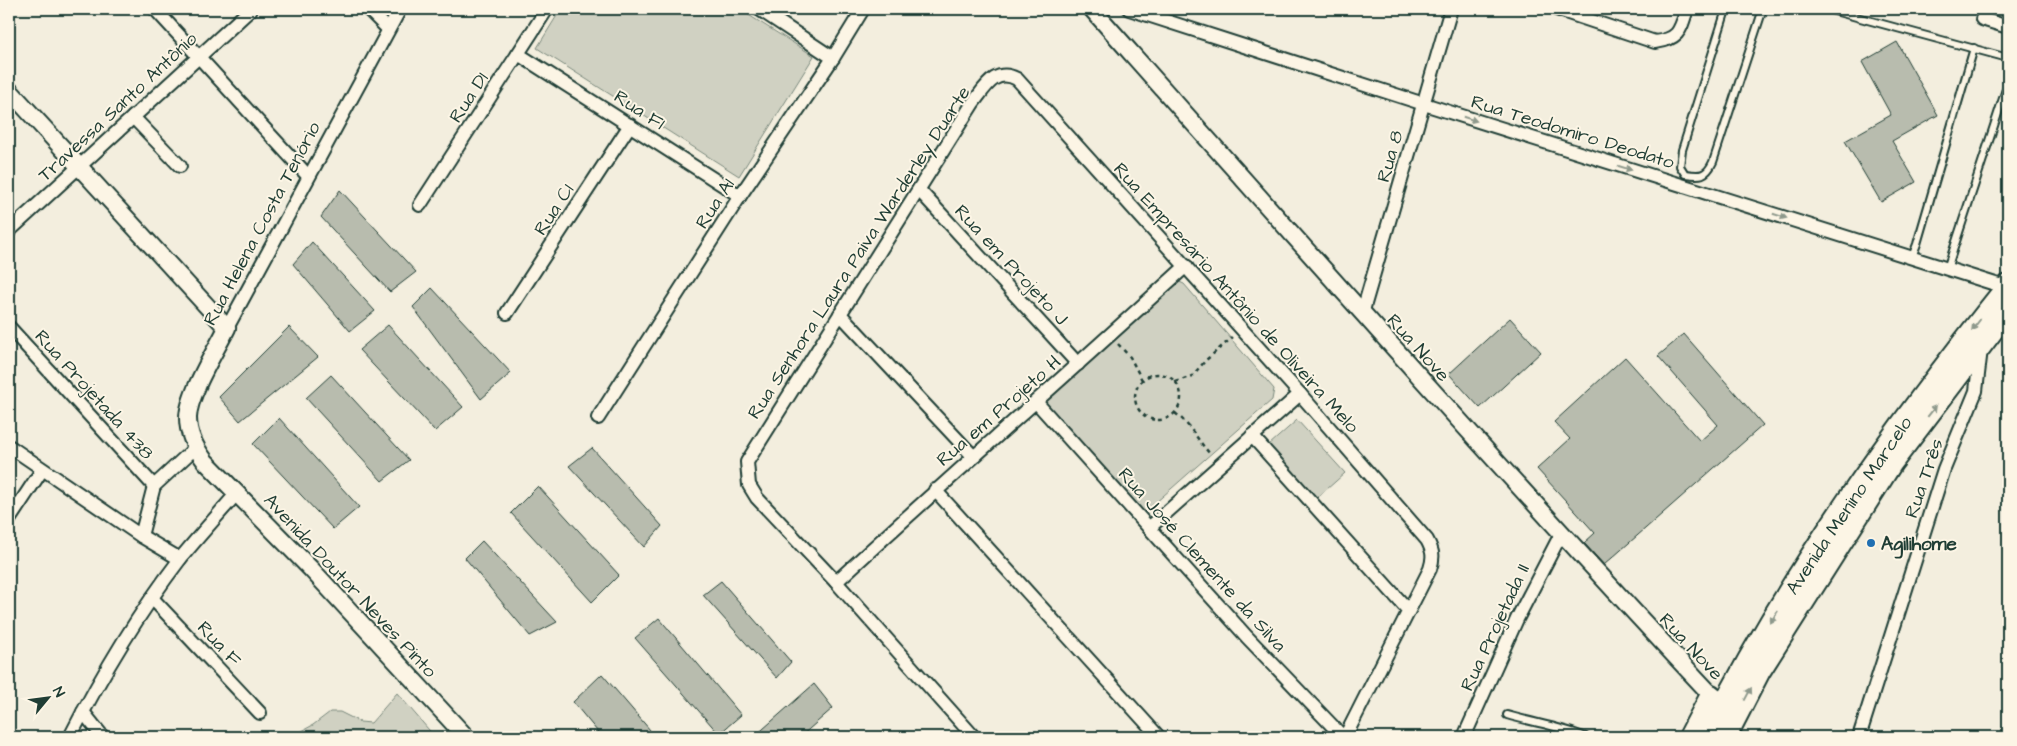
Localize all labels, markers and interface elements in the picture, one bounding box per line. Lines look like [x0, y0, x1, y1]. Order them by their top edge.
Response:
street label: Travessa Santo Antônio [32, 26, 204, 188]
street label: Rua D1 [443, 67, 496, 128]
street label: Rua Senhora Laura Paiva Warderley Duarte [741, 81, 978, 425]
street label: Rua F1 [608, 84, 671, 137]
street label: Rua Teodomiro Deodato [1468, 89, 1678, 176]
one-way arrow [1463, 115, 1478, 123]
street label: Rua Helena Costa Tenório [197, 117, 328, 330]
street label: Rua 8 [1370, 127, 1411, 186]
street label: Rua Empresário Antônio de Oliveira Melo [1107, 157, 1365, 440]
one-way arrow [1618, 164, 1633, 172]
street label: Rua A1 [689, 173, 742, 234]
street label: Rua C1 [528, 178, 581, 241]
street label: Rua em Projeto J [948, 199, 1074, 331]
one-way arrow [1773, 213, 1788, 221]
street label: Rua Nove [1380, 308, 1456, 388]
one-way arrow [1971, 318, 1981, 332]
street label: Rua Projetada 438 [28, 324, 160, 466]
street label: Rua em Projeto H [931, 349, 1067, 473]
one-way arrow [1926, 405, 1937, 418]
street label: Avenida Menino Marcelo [1779, 411, 1919, 600]
street label: Rua Três [1898, 435, 1951, 522]
street label: Rua José Clemente da Silva [1112, 462, 1292, 658]
street label: Avenida Doutor Neves Pinto [257, 488, 443, 684]
place label: Agilihome [1881, 531, 1958, 559]
marker: Agilihome [1865, 537, 1877, 549]
street label: Rua Projetada II [1454, 560, 1537, 696]
street label: Rua Nove [1653, 607, 1729, 687]
one-way arrow [1769, 610, 1779, 624]
street label: Rua F [191, 615, 247, 673]
north arrow [22, 674, 72, 724]
text: N [48, 683, 69, 701]
one-way arrow [1744, 687, 1752, 701]

